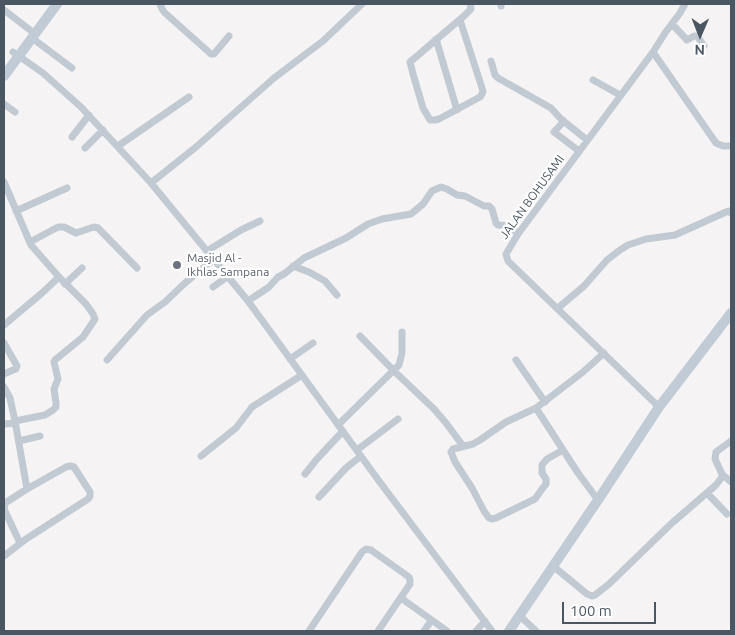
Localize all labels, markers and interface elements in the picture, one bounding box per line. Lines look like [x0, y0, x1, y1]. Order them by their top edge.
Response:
north arrow [675, 10, 725, 60]
text: N [694, 42, 705, 58]
street label: JALAN BOHUSAMI [497, 152, 567, 242]
place label: Masjid Al - Ikhlas Sampana [187, 251, 269, 279]
marker: Masjid Al - Ikhlas Sampana [171, 259, 183, 271]
scale bar [565, 592, 659, 624]
text: 100 m [570, 602, 612, 619]

